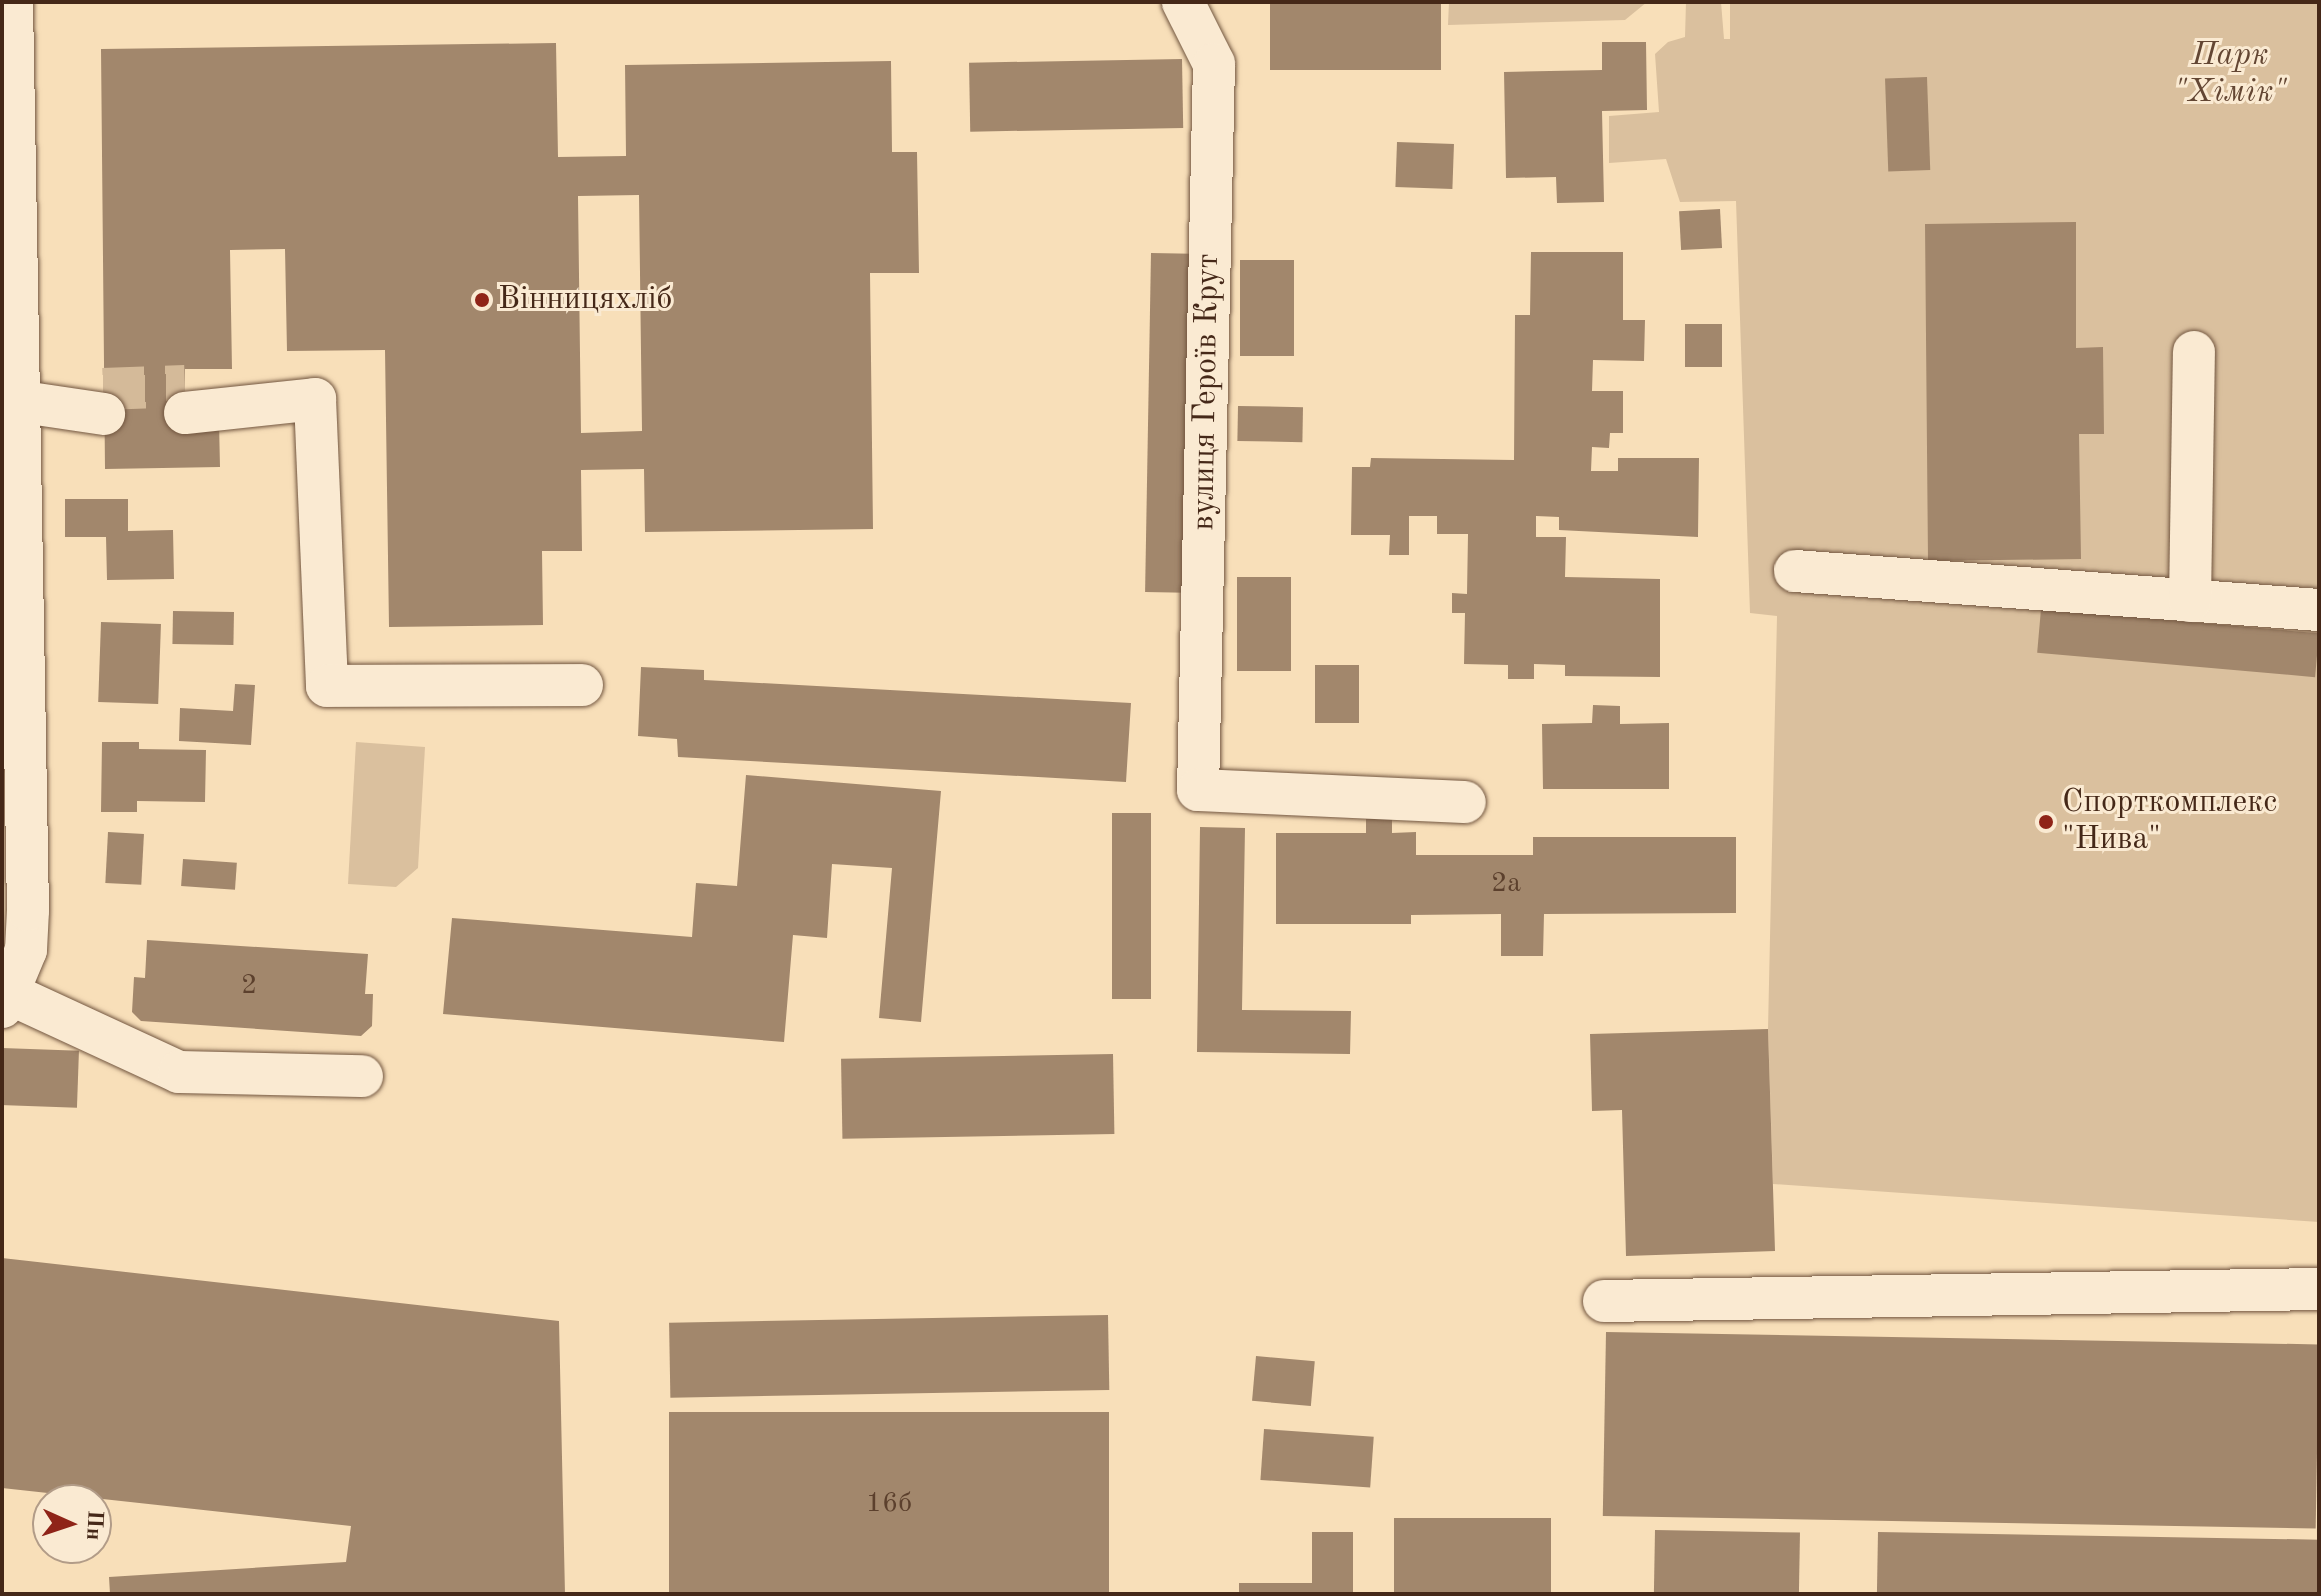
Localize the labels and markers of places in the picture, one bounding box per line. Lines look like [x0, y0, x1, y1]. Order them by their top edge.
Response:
place label: Вінницяхліб [498, 281, 672, 319]
marker: Вінницяхліб [473, 291, 491, 309]
place label: Спорткомплекс "Нива" [2062, 785, 2277, 860]
marker: Спорткомплекс "Нива" [2037, 813, 2055, 831]

